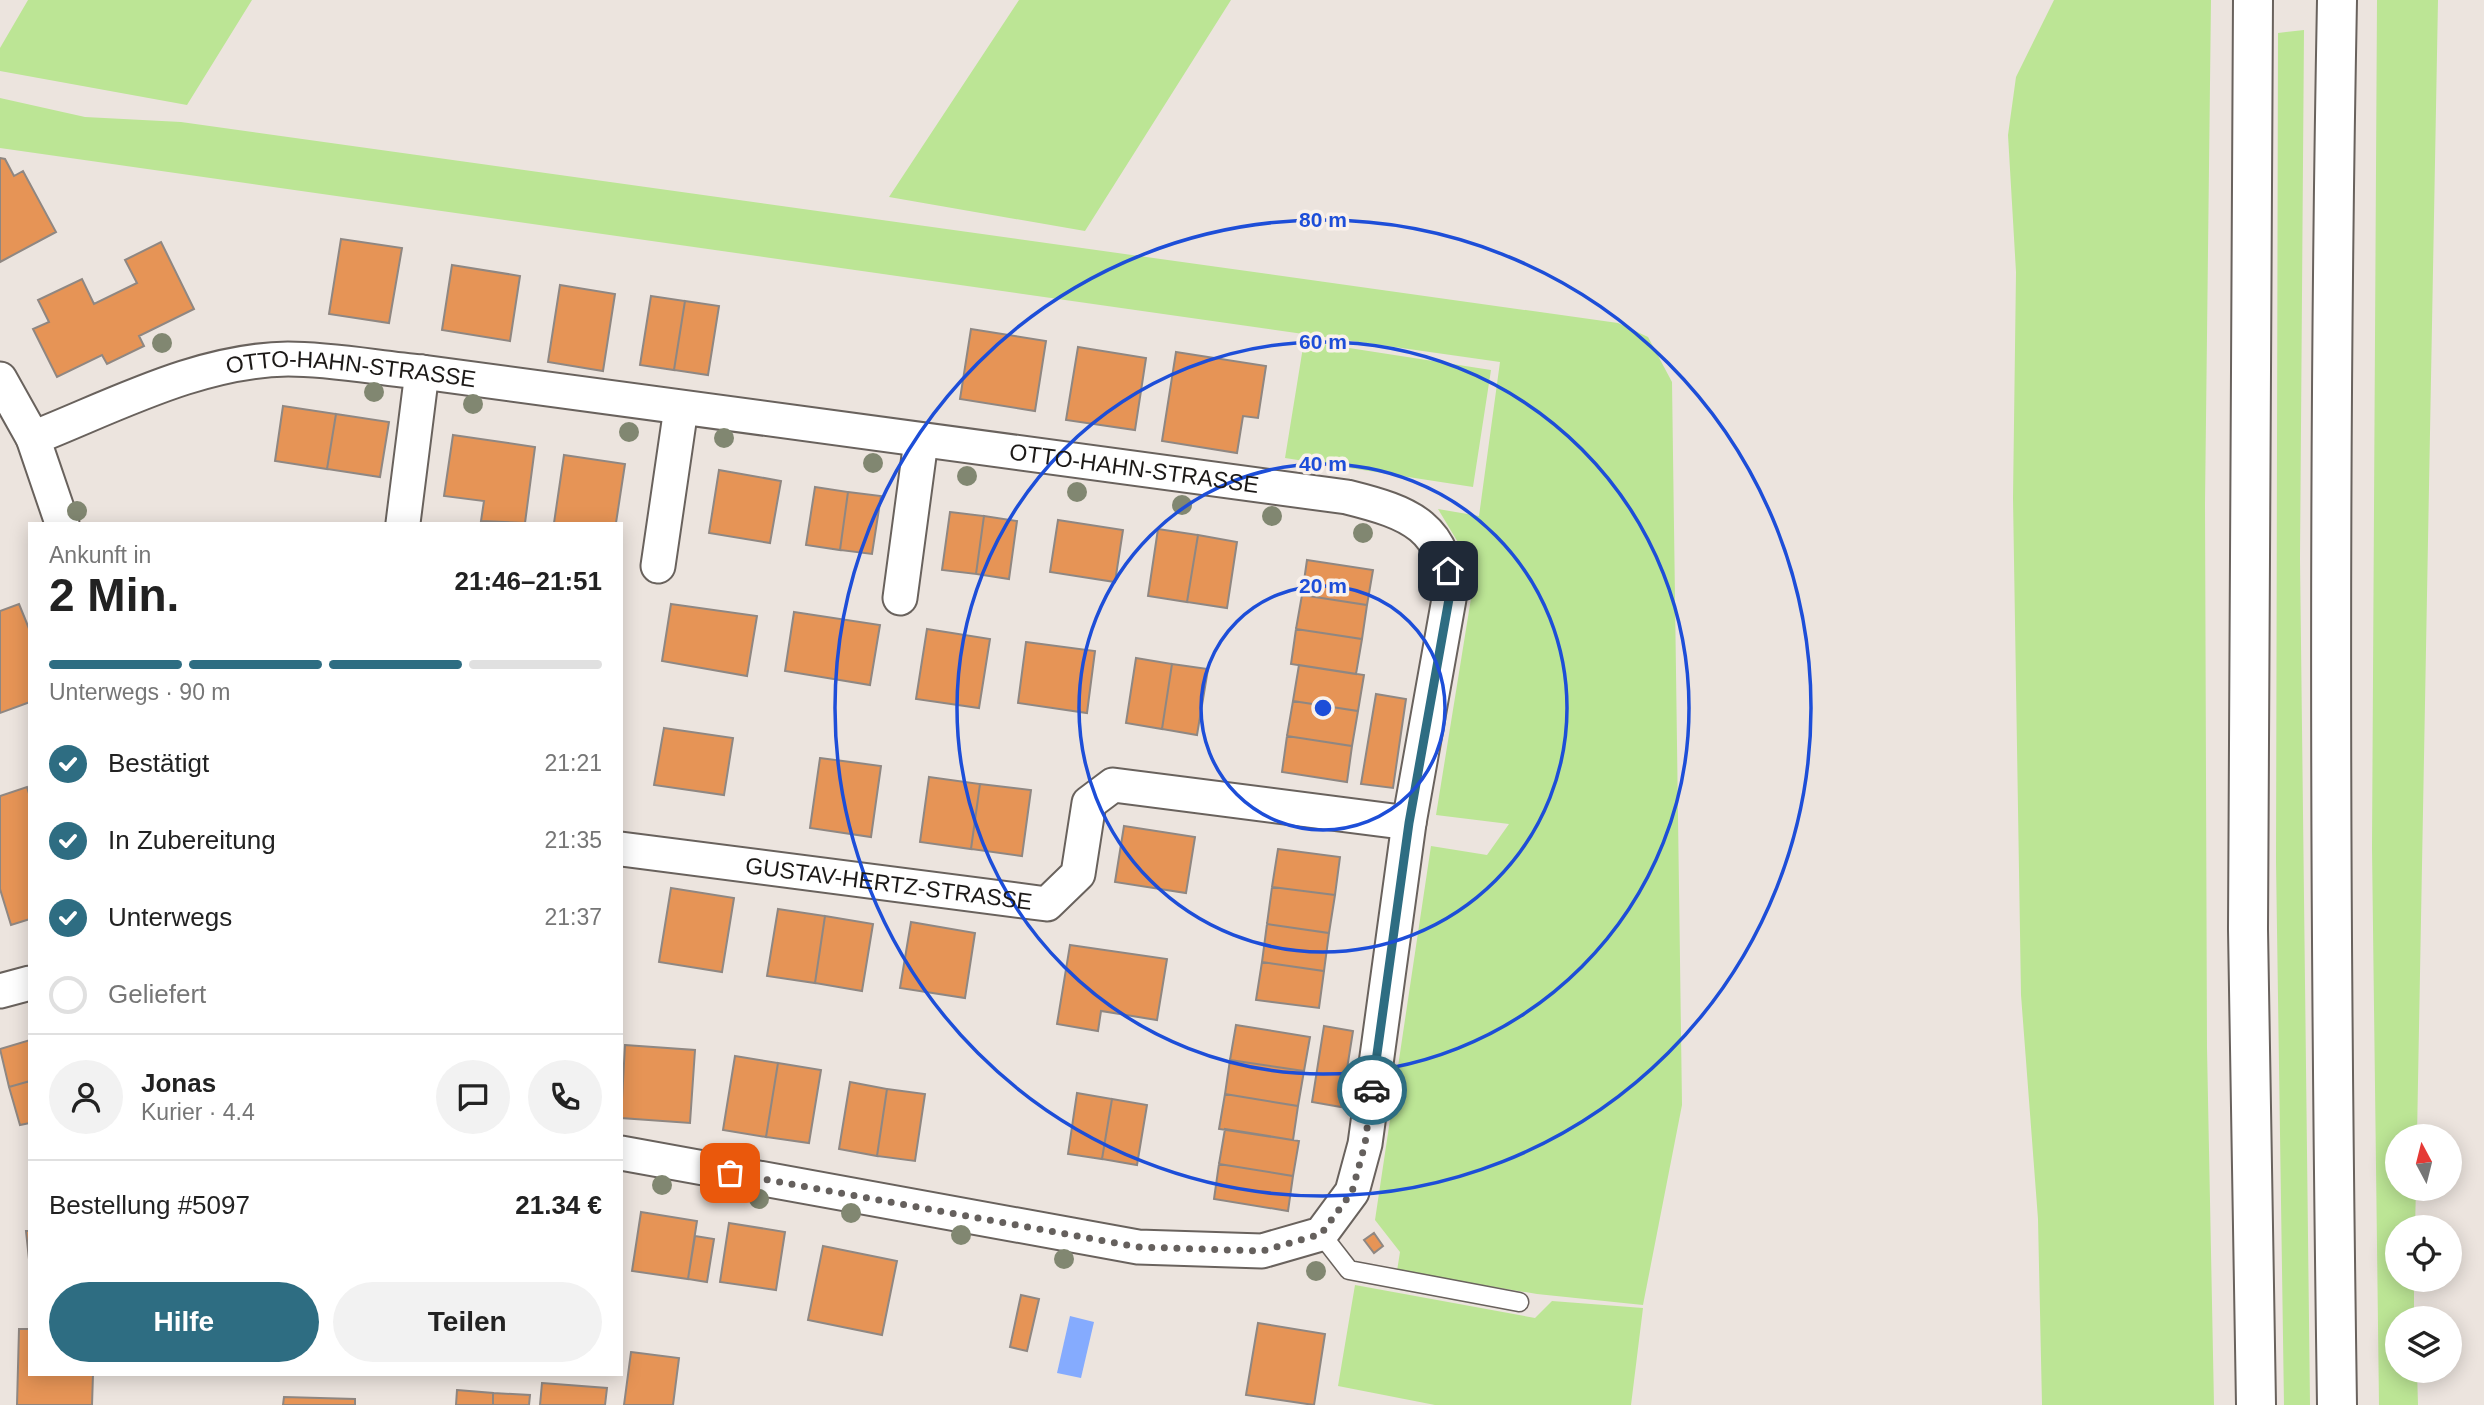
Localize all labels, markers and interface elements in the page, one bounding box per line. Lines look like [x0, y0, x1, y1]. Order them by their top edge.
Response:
text: 80 m [1299, 208, 1347, 231]
text: 60 m [1299, 330, 1347, 353]
street label: OTTO-HAHN-STRASSE [224, 346, 478, 392]
street label: OTTO-HAHN-STRASSE [1008, 439, 1260, 498]
text: 40 m [1299, 452, 1347, 475]
pin [1418, 541, 1478, 601]
text: Ankunft in [49, 542, 151, 568]
icon: home [1429, 552, 1467, 590]
text: 21:46–21:51 [455, 566, 602, 596]
text: 2 Min. [49, 569, 179, 621]
text: 20 m [1299, 574, 1347, 597]
text: Unterwegs · 90 m [49, 679, 231, 705]
centre of rings [1311, 696, 1335, 720]
icon: check [49, 745, 87, 783]
text: Bestätigt [108, 748, 209, 778]
text: 21:21 [544, 750, 602, 776]
icon: check [49, 822, 87, 860]
text: In Zubereitung [108, 825, 276, 855]
text: 21:35 [544, 827, 602, 853]
street label: GUSTAV-HERTZ-STRASSE [744, 852, 1034, 915]
icon: check [49, 899, 87, 937]
text: Unterwegs [108, 902, 232, 932]
text: 21:37 [544, 904, 602, 930]
text: Geliefert [108, 979, 206, 1009]
courier [1337, 1055, 1407, 1125]
button: person [49, 1060, 123, 1134]
button: chat [436, 1060, 510, 1134]
button: phone [528, 1060, 602, 1134]
text: Jonas [141, 1068, 216, 1098]
icon: car [1353, 1071, 1391, 1109]
text: Kurier · 4.4 [141, 1099, 255, 1125]
north arrow [2385, 1124, 2462, 1200]
map controls [2385, 1124, 2462, 1383]
pin [700, 1143, 760, 1203]
icon: bag [711, 1154, 749, 1192]
text: Bestellung #5097 [49, 1190, 250, 1220]
text: 21.34 € [515, 1190, 602, 1220]
button: locate [2385, 1215, 2462, 1292]
button: Hilfe [49, 1282, 319, 1362]
button: Teilen [333, 1282, 602, 1362]
button: layers [2385, 1306, 2462, 1383]

